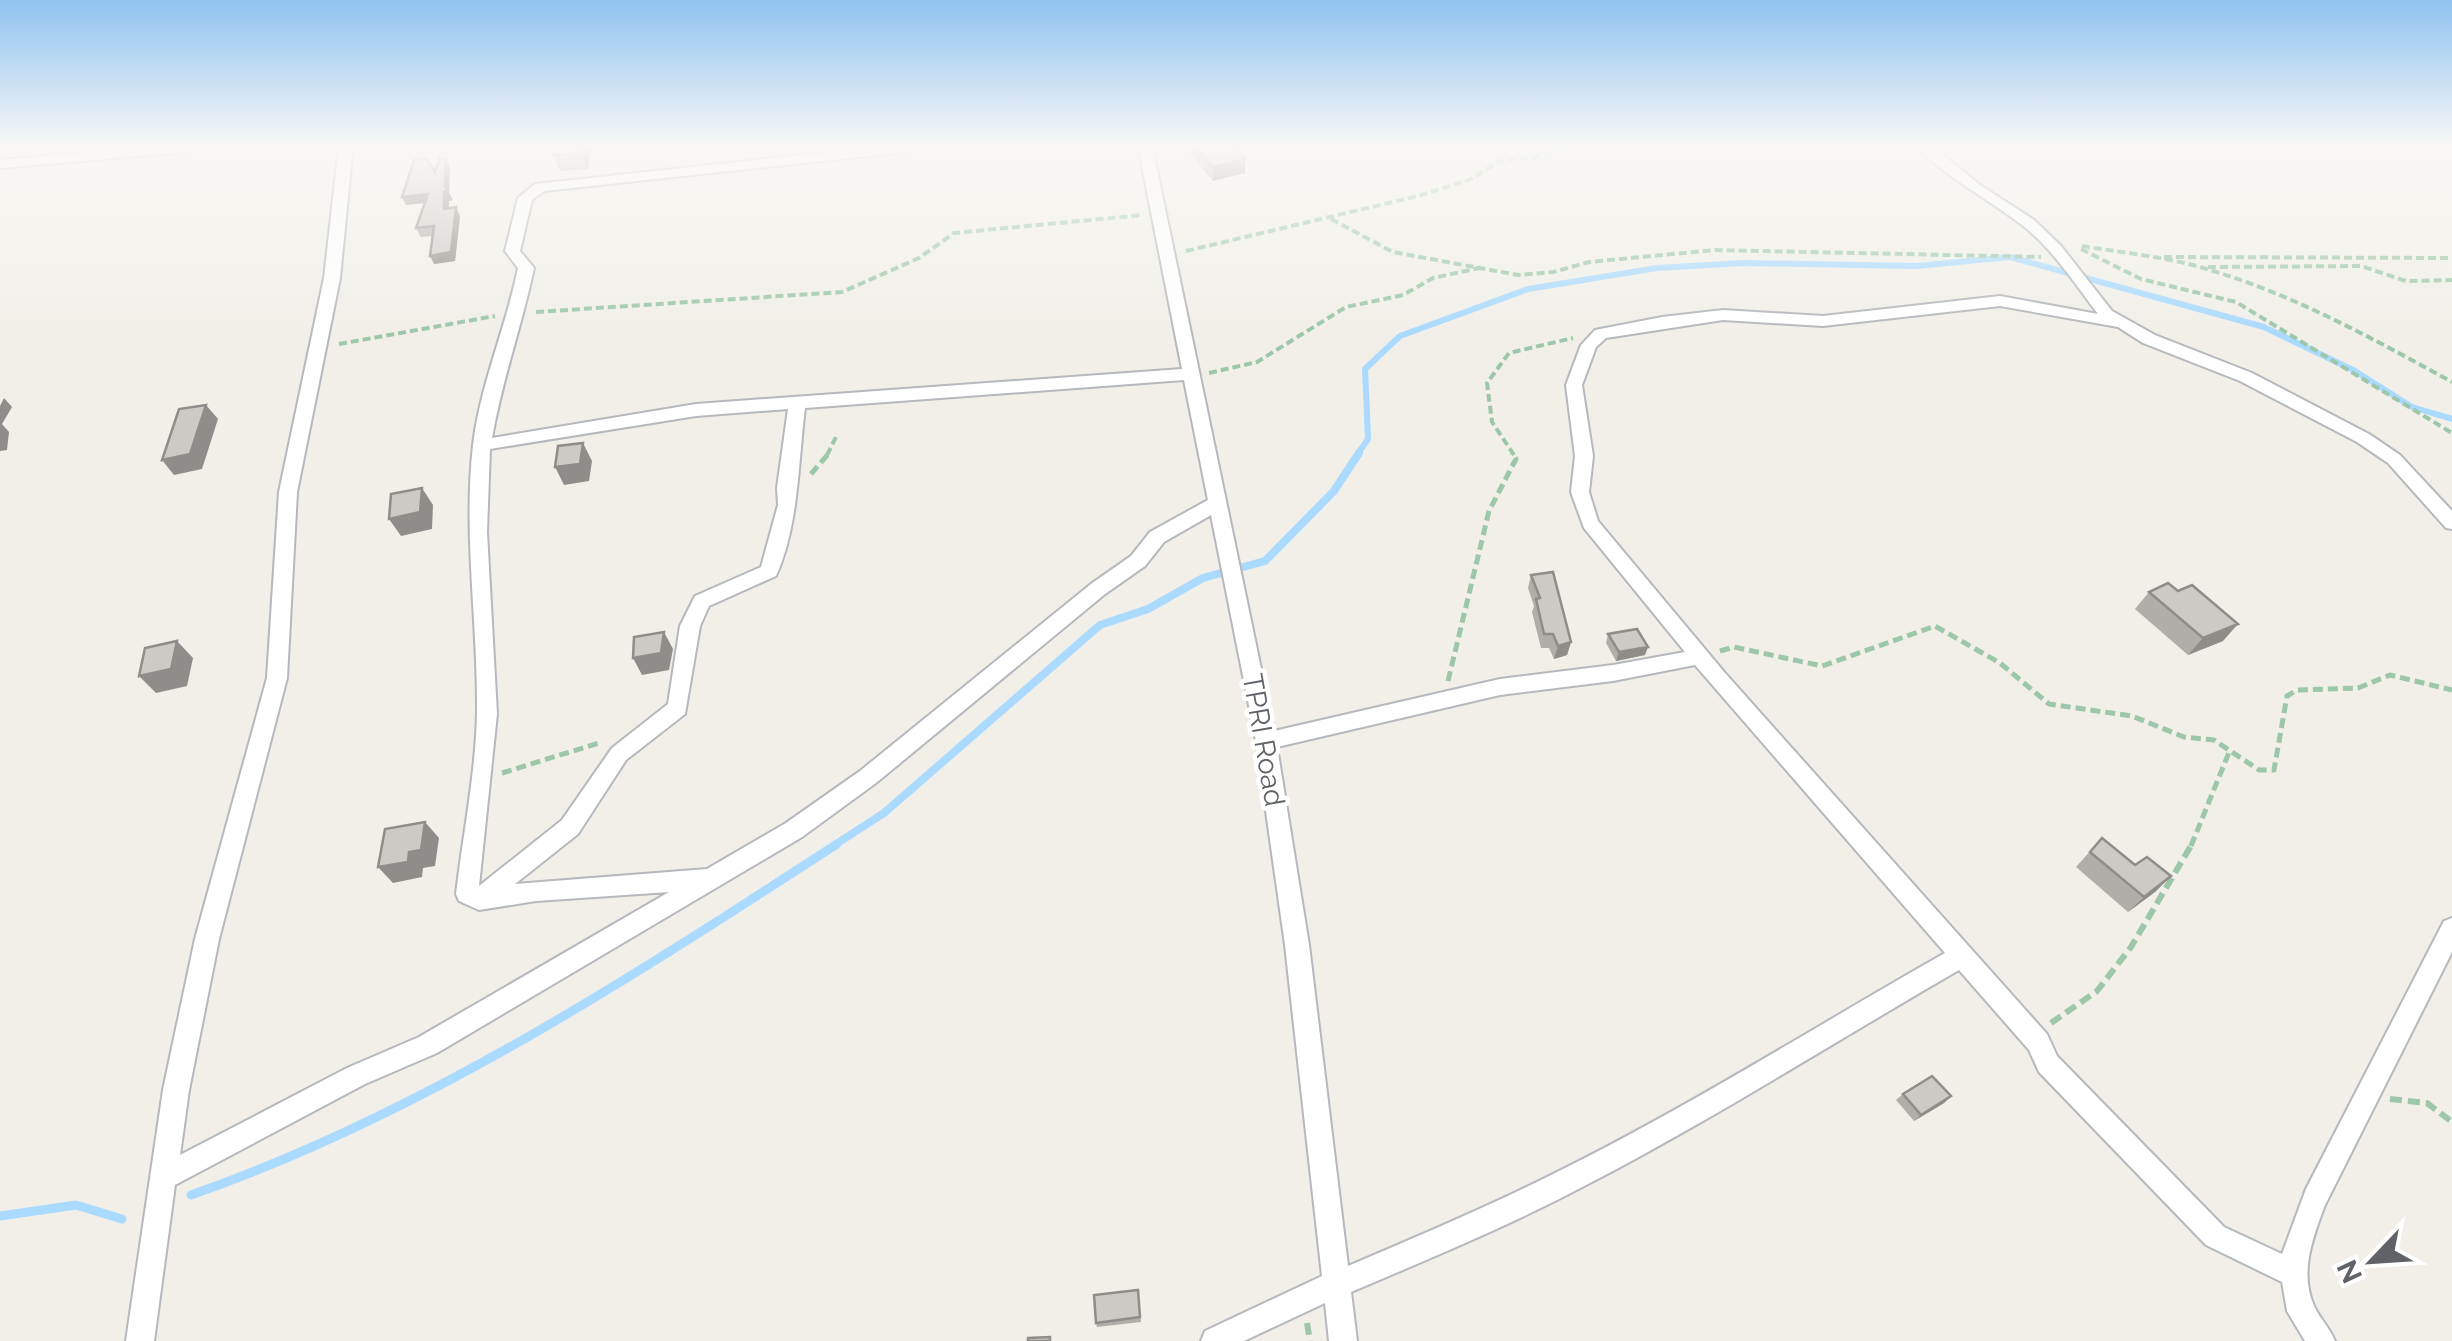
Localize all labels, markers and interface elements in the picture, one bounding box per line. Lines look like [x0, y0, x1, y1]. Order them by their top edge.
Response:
street label: TPRI Road [1236, 671, 1291, 809]
north arrow [2322, 1211, 2422, 1311]
text: N [2330, 1255, 2369, 1288]

